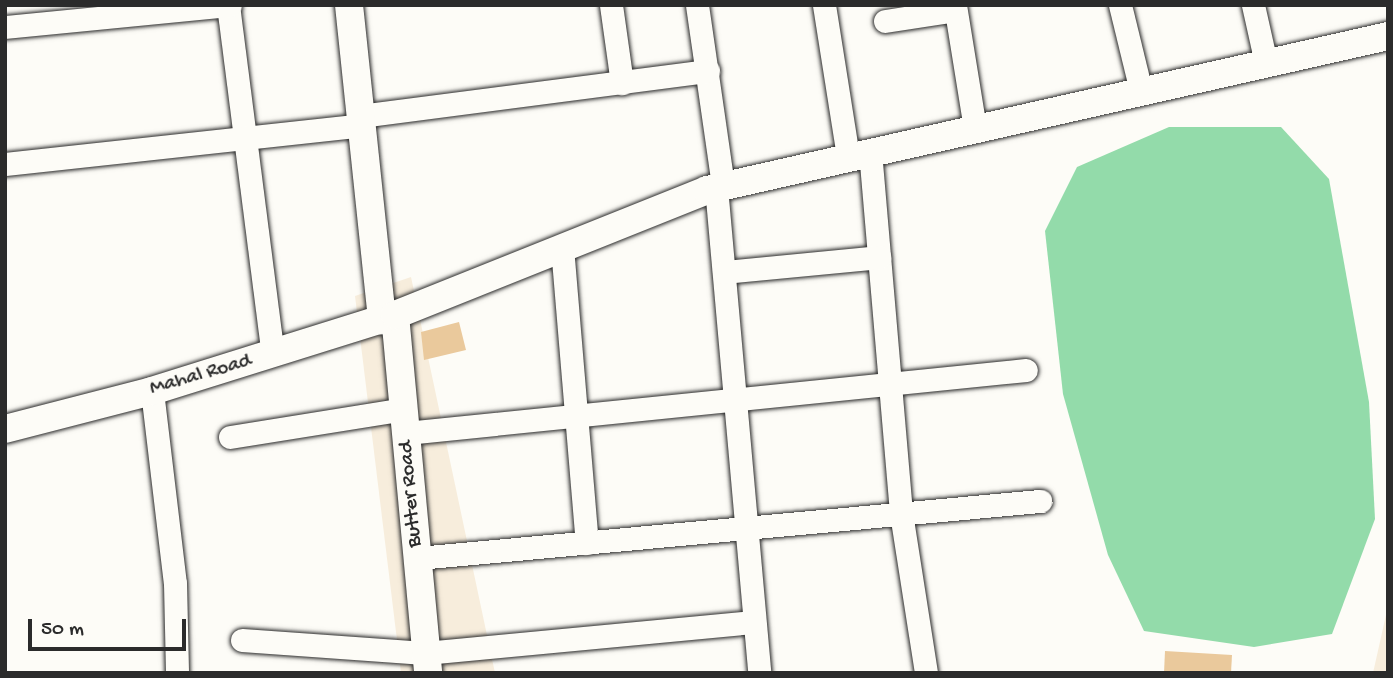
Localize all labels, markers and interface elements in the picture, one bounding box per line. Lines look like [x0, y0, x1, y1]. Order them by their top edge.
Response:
street label: Mahal Road [147, 349, 255, 403]
street label: Butter Road [395, 440, 429, 548]
scale bar [32, 604, 189, 648]
text: 50 m [41, 618, 84, 643]

